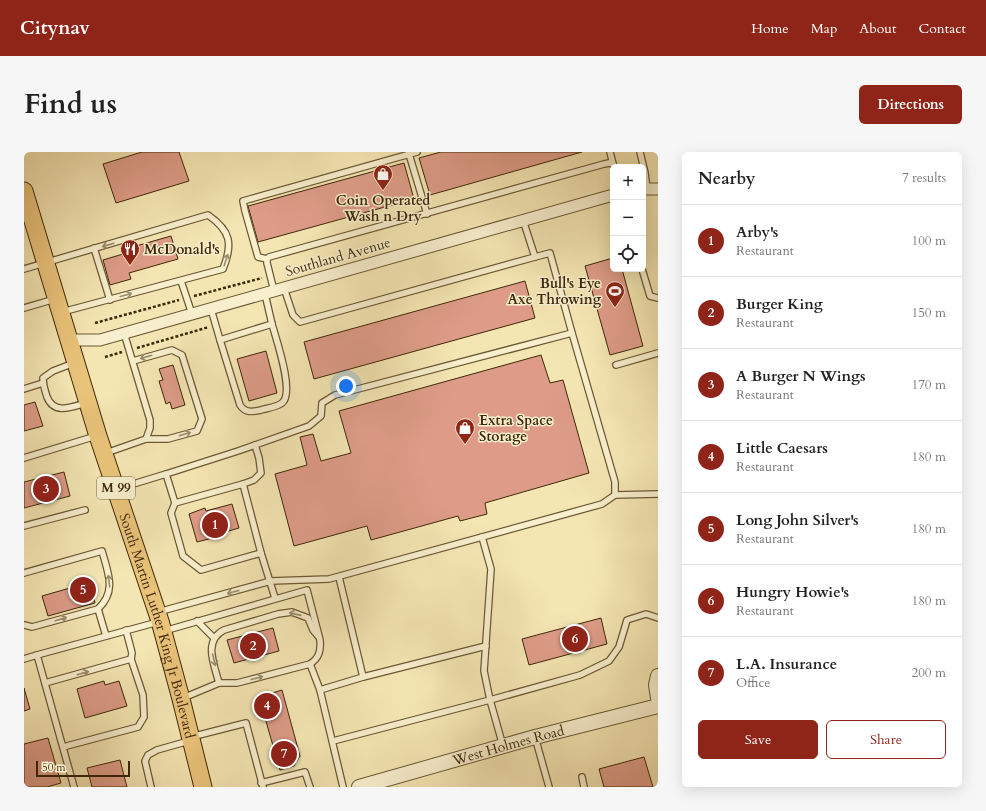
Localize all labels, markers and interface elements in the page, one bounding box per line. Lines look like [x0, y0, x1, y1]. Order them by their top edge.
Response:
text: Citynav [20, 15, 90, 41]
text: Home [751, 19, 789, 38]
text: Map [811, 19, 837, 38]
text: About [859, 19, 896, 38]
text: Contact [918, 19, 966, 38]
text: Find us [24, 85, 117, 123]
button: Directions [859, 85, 962, 124]
shop icon: Coin Operated Wash n Dry [372, 163, 394, 191]
map controls [610, 164, 646, 272]
button: + [610, 164, 646, 200]
text: Nearby [698, 167, 755, 190]
text: 7 results [902, 169, 946, 187]
place label: Coin Operated Wash n Dry [336, 191, 430, 226]
button: − [610, 200, 646, 236]
text: Arby's [736, 222, 778, 242]
text: 1 [708, 232, 714, 250]
text: 100 m [912, 232, 946, 250]
street label: Southland Avenue [283, 233, 393, 281]
button: locate [610, 236, 646, 272]
restaurant icon: McDonald's [119, 238, 141, 266]
place label: McDonald's [144, 240, 220, 259]
one-way arrow [101, 242, 114, 249]
text: Restaurant [736, 242, 794, 260]
one-way arrow [223, 253, 230, 266]
place label: Bull's Eye Axe Throwing [508, 274, 602, 309]
sports icon: Bull's Eye Axe Throwing [604, 280, 626, 308]
one-way arrow [120, 291, 133, 299]
text: Burger King [736, 294, 823, 314]
text: 2 [708, 304, 714, 322]
text: 150 m [912, 304, 946, 322]
text: Restaurant [736, 314, 794, 332]
one-way arrow [140, 354, 153, 361]
text: A Burger N Wings [736, 366, 866, 386]
your location [336, 376, 356, 396]
text: 3 [708, 376, 714, 394]
text: 170 m [912, 376, 946, 394]
text: Restaurant [736, 386, 794, 404]
place label: Extra Space Storage [479, 411, 553, 446]
shop icon: Extra Space Storage [454, 417, 476, 445]
one-way arrow [178, 430, 191, 437]
text: Little Caesars [736, 438, 828, 458]
text: 4 [708, 448, 714, 466]
text: 180 m [912, 448, 946, 466]
text: Restaurant [736, 458, 794, 476]
pin: 3 [33, 474, 59, 504]
road number: M 99 [97, 477, 135, 499]
pin: 1 [202, 510, 228, 540]
text: Long John Silver's [736, 510, 859, 530]
street label: South Martin Luther King Jr Boulevard [115, 511, 200, 741]
text: 5 [708, 520, 714, 538]
text: 180 m [912, 520, 946, 538]
text: Restaurant [736, 530, 794, 548]
pin: 5 [70, 575, 96, 605]
one-way arrow [105, 575, 113, 588]
text: Hungry Howie's [736, 582, 849, 602]
one-way arrow [227, 589, 240, 596]
text: 6 [708, 592, 714, 610]
text: 180 m [912, 592, 946, 610]
text: Restaurant [736, 602, 794, 620]
one-way arrow [289, 610, 302, 618]
one-way arrow [54, 615, 67, 622]
pin: 6 [562, 624, 588, 654]
pin: 2 [240, 631, 266, 661]
one-way arrow [210, 654, 218, 667]
text: L.A. Insurance [736, 654, 837, 674]
text: 7 [708, 664, 714, 682]
text: 200 m [912, 664, 946, 682]
one-way arrow [76, 669, 89, 676]
one-way arrow [250, 674, 263, 681]
text: Office [736, 674, 770, 692]
pin: 4 [254, 691, 280, 721]
street label: West Holmes Road [449, 720, 566, 770]
button: Save [698, 720, 818, 759]
button: Share [826, 720, 946, 759]
pin: 7 [271, 739, 297, 769]
scale bar [36, 759, 130, 778]
text: 50 m [42, 760, 66, 775]

